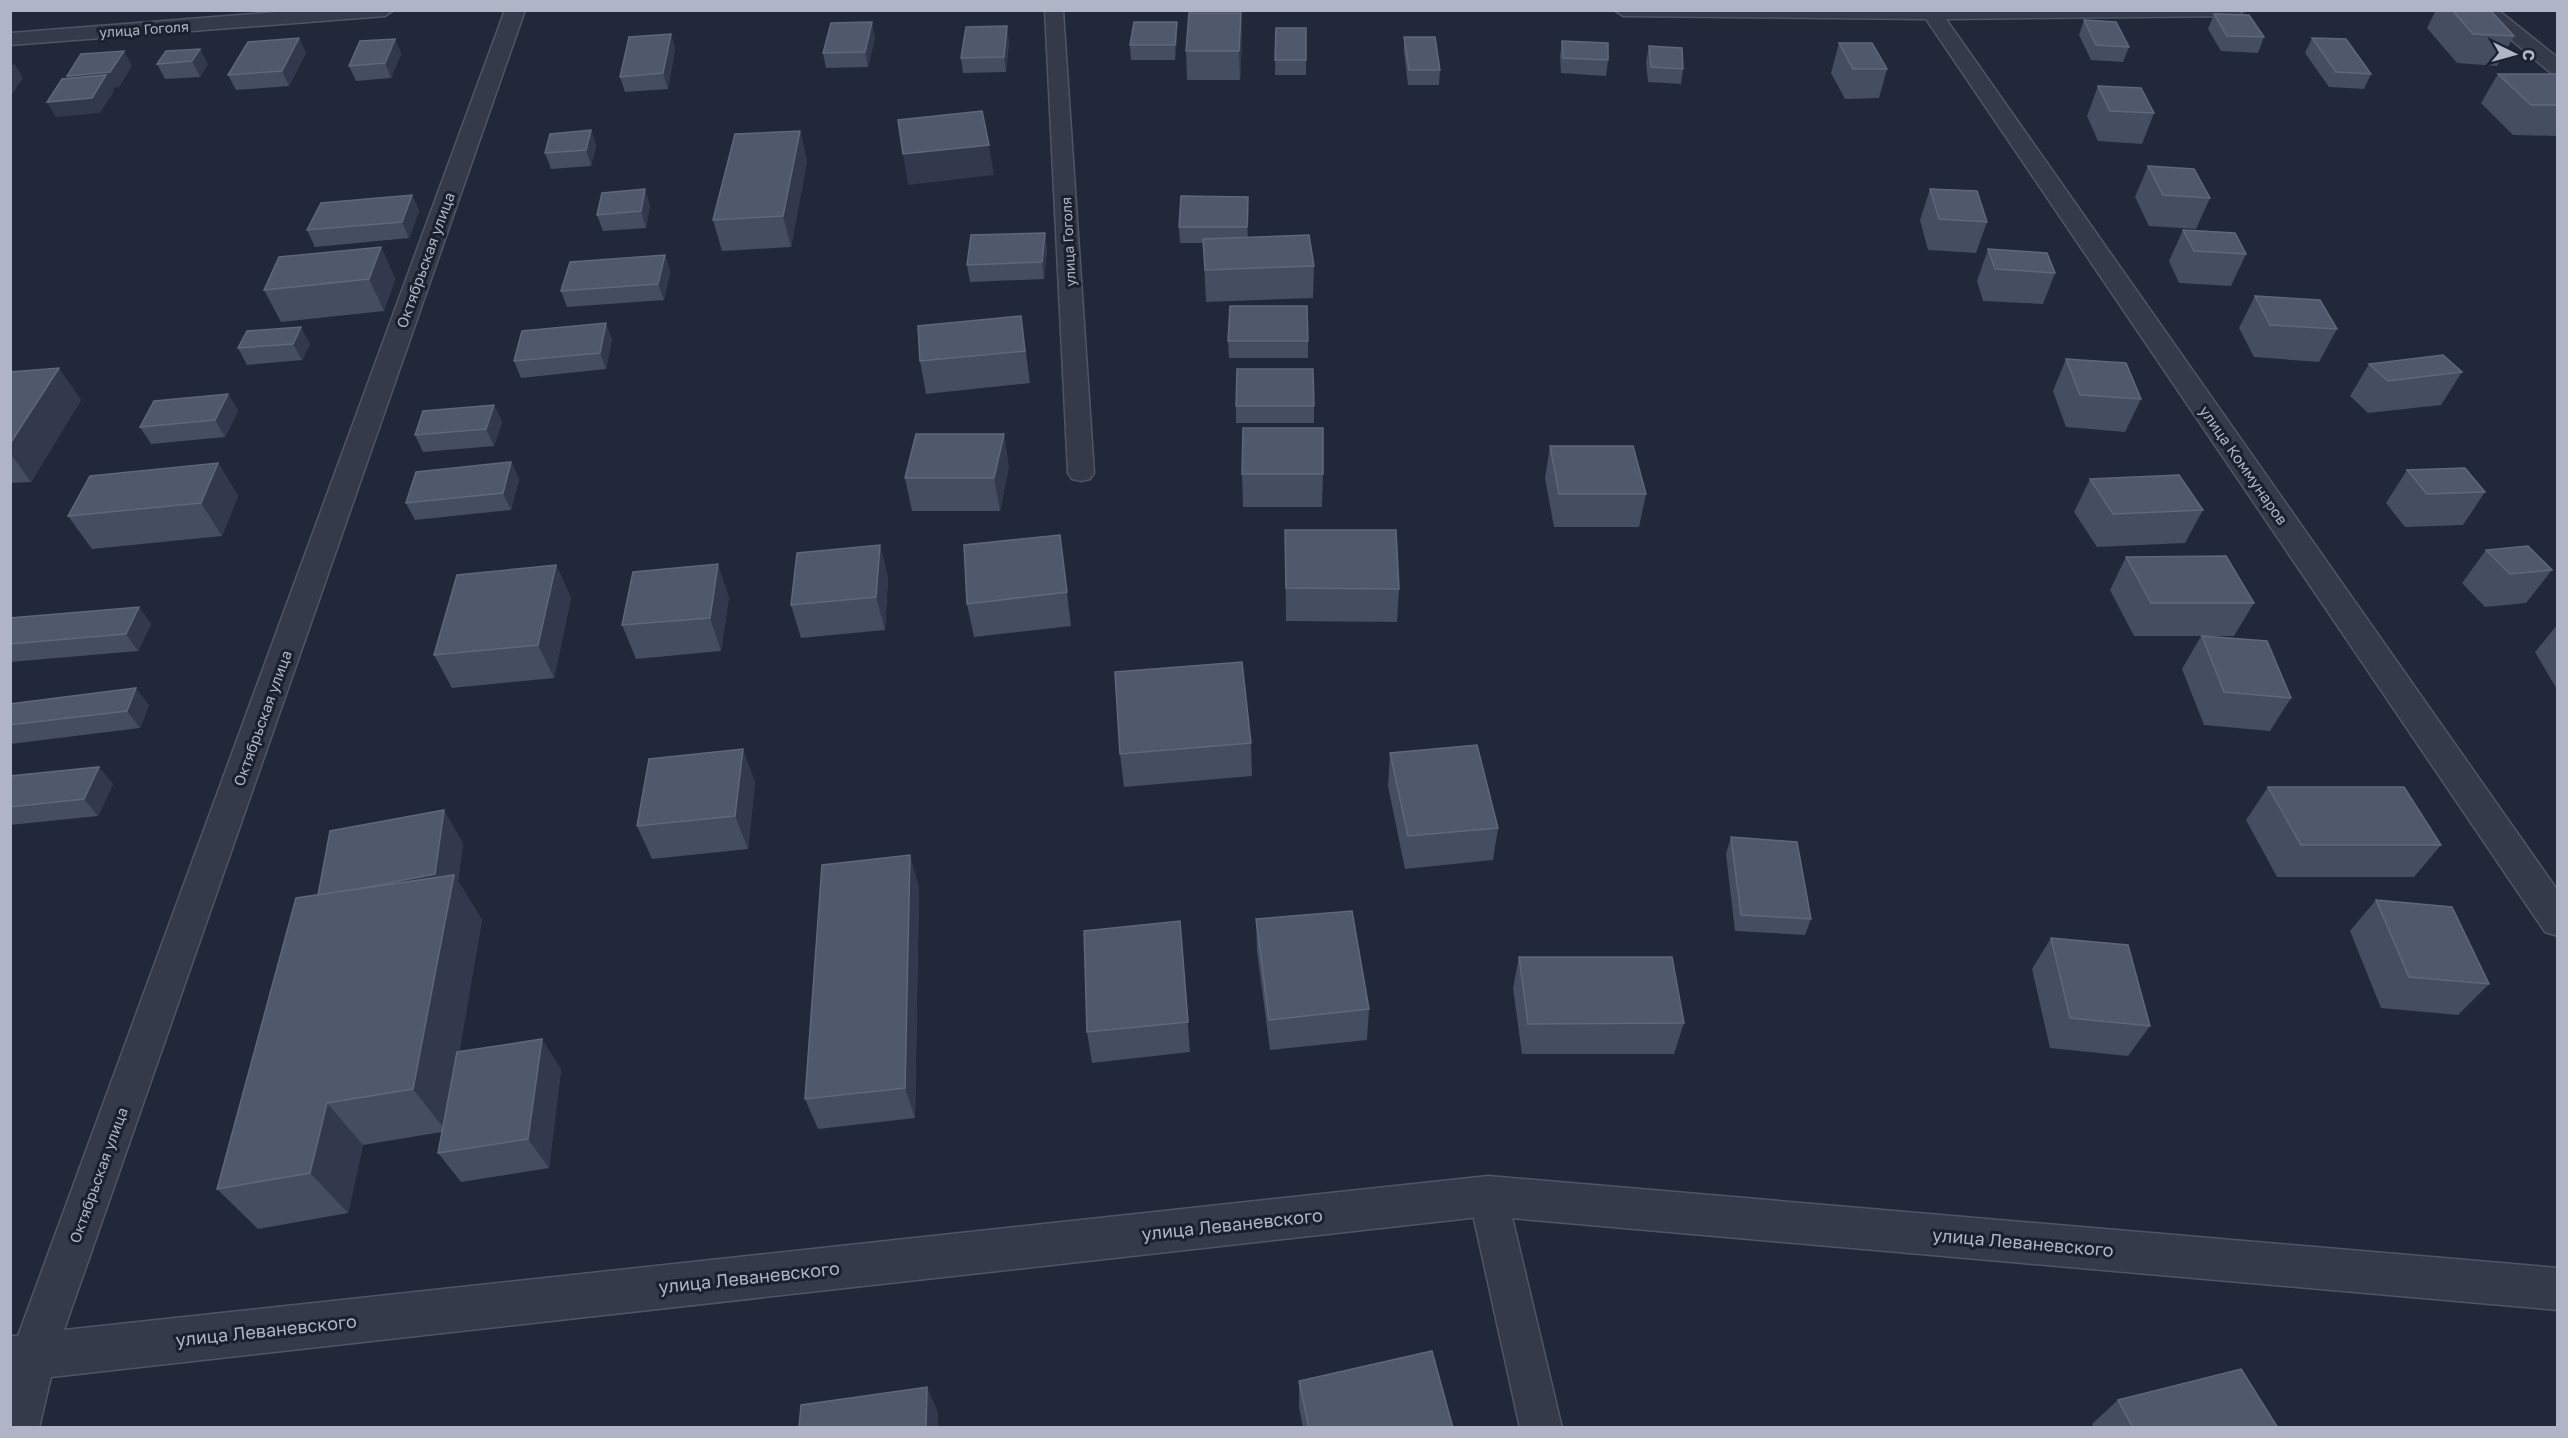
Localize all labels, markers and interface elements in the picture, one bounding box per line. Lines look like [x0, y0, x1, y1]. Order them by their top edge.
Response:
street label: улица Гоголя [99, 17, 189, 41]
north arrow [2484, 24, 2544, 84]
text: С [2518, 49, 2539, 62]
street label: Октябрьская улица [392, 190, 458, 330]
street label: улица Гоголя [1057, 197, 1079, 287]
street label: улица Коммунаров [2196, 402, 2292, 528]
street label: Октябрьская улица [229, 648, 295, 788]
street label: Октябрьская улица [65, 1105, 131, 1245]
street label: улица Леваневского [1140, 1204, 1324, 1244]
street label: улица Леваневского [1931, 1223, 2115, 1261]
street label: улица Леваневского [657, 1257, 841, 1297]
street label: улица Леваневского [174, 1310, 358, 1350]

